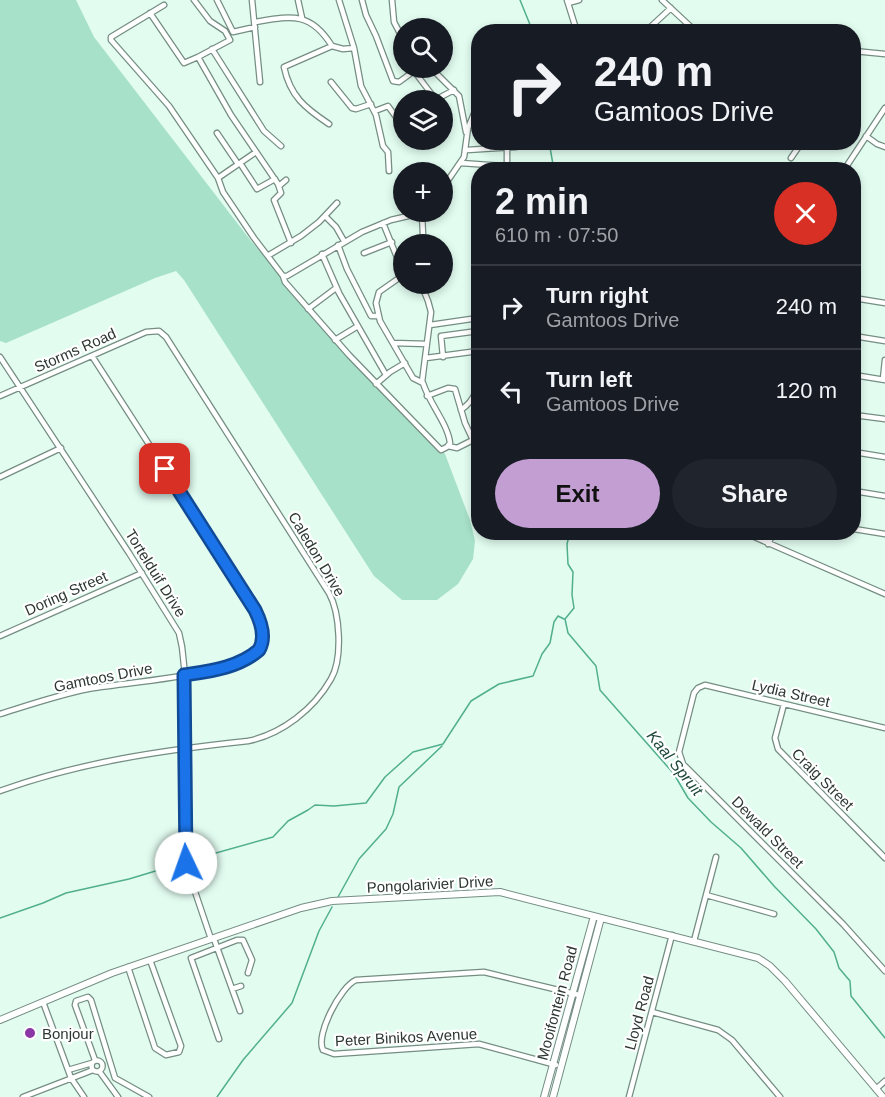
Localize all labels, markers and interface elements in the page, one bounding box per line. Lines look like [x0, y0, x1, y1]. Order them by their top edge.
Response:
map controls [393, 18, 453, 294]
button: search [393, 18, 453, 78]
icon: right [495, 48, 573, 126]
text: 240 m [594, 48, 713, 95]
button: layers [393, 90, 453, 150]
text: Gamtoos Drive [594, 97, 774, 127]
button: + [393, 162, 453, 222]
text: 2 min [495, 181, 589, 222]
button: close [774, 182, 837, 245]
text: 610 m · 07:50 [495, 224, 618, 246]
button: − [393, 234, 453, 294]
text: Turn right [546, 283, 648, 308]
icon: right [495, 291, 528, 324]
text: 240 m [776, 294, 837, 319]
text: Gamtoos Drive [546, 309, 679, 331]
street label: Storms Road [32, 324, 118, 376]
text: Turn left [546, 367, 632, 392]
icon: left [495, 375, 528, 408]
text: 120 m [776, 378, 837, 403]
text: Gamtoos Drive [546, 393, 679, 415]
pin [139, 443, 190, 494]
icon: arrive [148, 452, 181, 485]
button: Exit [495, 459, 660, 528]
button: Share [672, 459, 837, 528]
street label: Caledon Drive [285, 509, 349, 599]
street label: Tortelduif Drive [122, 526, 190, 620]
street label: Doring Street [22, 567, 111, 619]
street label: Gamtoos Drive [52, 659, 154, 695]
street label: Lydia Street [750, 676, 832, 710]
water label: Kaal Spruit [644, 727, 707, 799]
street label: Craig Street [789, 745, 858, 814]
street label: Dewald Street [729, 793, 808, 872]
position arrow [154, 831, 218, 895]
street label: Pongolarivier Drive [366, 872, 494, 896]
street label: Mooifontein Road [534, 944, 580, 1062]
street label: Lloyd Road [621, 974, 657, 1052]
place label: Bonjour [42, 1025, 94, 1042]
street label: Peter Binikos Avenue [334, 1025, 478, 1049]
marker: Bonjour [23, 1026, 37, 1040]

